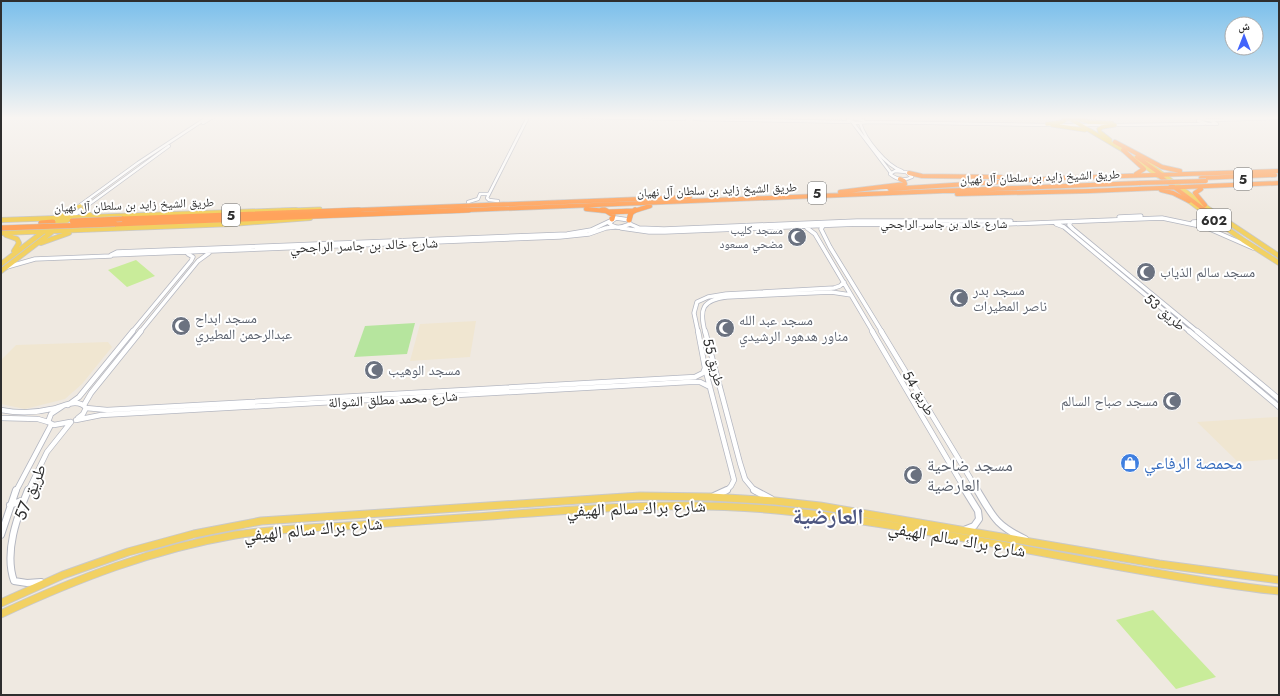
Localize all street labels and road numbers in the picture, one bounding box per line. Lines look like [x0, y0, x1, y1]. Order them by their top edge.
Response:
street label: طريق الشيخ زايد بن سلطان آل نهيان [960, 165, 1120, 189]
road number: 5 [1234, 168, 1252, 190]
street label: طريق الشيخ زايد بن سلطان آل نهيان [637, 178, 797, 202]
road number: 5 [808, 182, 826, 204]
street label: طريق الشيخ زايد بن سلطان آل نهيان [54, 193, 214, 217]
road number: 5 [222, 204, 240, 226]
road number: 602 [1197, 209, 1231, 231]
street label: شارع خالد بن جاسر الراجحي [881, 215, 1008, 234]
street label: شارع خالد بن جاسر الراجحي [290, 232, 438, 259]
street label: طريق 53 [1140, 289, 1190, 335]
street label: طريق 55 [698, 336, 730, 388]
street label: طريق 54 [898, 367, 940, 419]
street label: شارع محمد مطلق الشوالة [328, 386, 458, 412]
street label: طريق 57 [8, 460, 52, 524]
street label: شارع براك سالم الهيفي [566, 494, 706, 525]
street label: شارع براك سالم الهيفي [243, 511, 384, 549]
street label: شارع براك سالم الهيفي [886, 515, 1028, 565]

